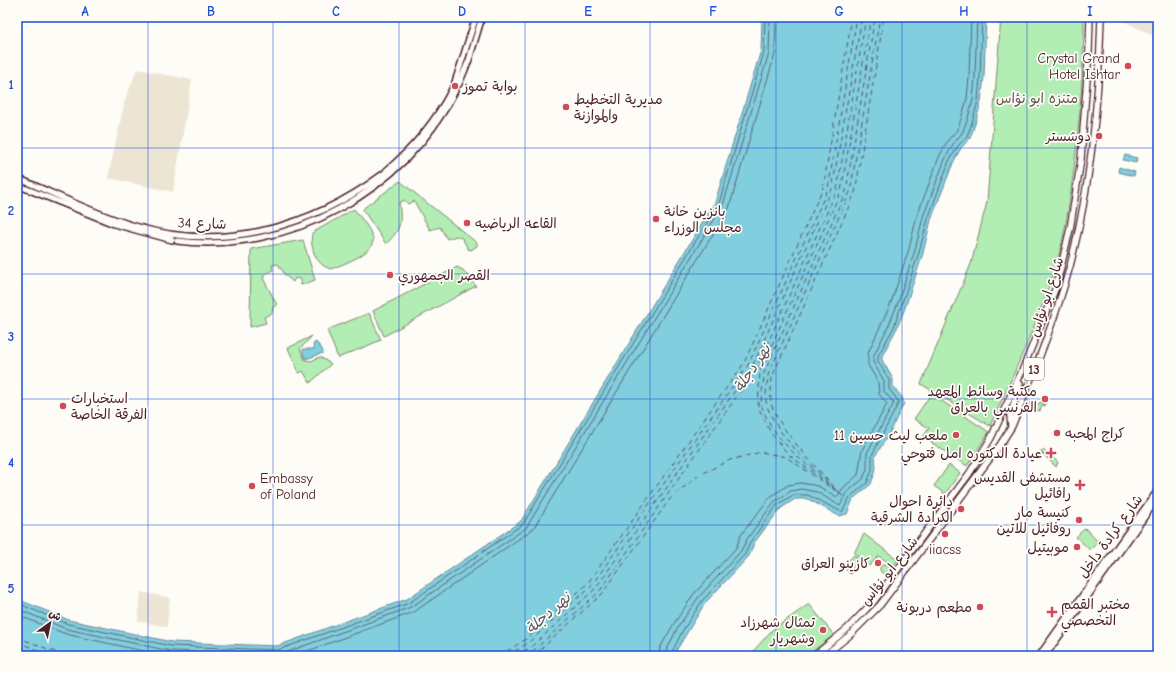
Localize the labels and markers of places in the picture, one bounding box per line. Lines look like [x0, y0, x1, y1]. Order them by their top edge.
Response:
place label: Crystal Grand Hotel Ishtar [1037, 50, 1120, 83]
marker: Crystal Grand Hotel Ishtar [1123, 61, 1133, 71]
place label: بوابة تموز [462, 78, 518, 95]
marker: بوابة تموز [450, 81, 460, 91]
place label: مديرية التخطيط والموازنة [574, 91, 663, 124]
marker: مديرية التخطيط والموازنة [561, 102, 571, 112]
place label: دوشستر [1045, 128, 1091, 145]
marker: دوشستر [1094, 131, 1104, 141]
place label: بانزين خانة مجلس الوزراء [664, 203, 742, 237]
marker: بانزين خانة مجلس الوزراء [651, 214, 661, 224]
place label: القاعه الرياضيه [475, 215, 557, 232]
marker: القاعه الرياضيه [462, 218, 472, 228]
place label: القصر الجمهوري [398, 267, 490, 286]
marker: القصر الجمهوري [385, 270, 395, 280]
place label: مكتبة وسائط المعهد الفرنسي بالعراق [928, 383, 1037, 420]
place label: استخبارات الفرقة الخاصة [71, 390, 147, 423]
marker: مكتبة وسائط المعهد الفرنسي بالعراق [1040, 394, 1050, 404]
marker: استخبارات الفرقة الخاصة [58, 401, 68, 411]
place label: كراج المحبه [1065, 425, 1125, 443]
place label: ملعب ليث حسين 11 [834, 427, 948, 444]
marker: كراج المحبه [1052, 428, 1062, 438]
marker: ملعب ليث حسين 11 [951, 430, 961, 440]
place label: عيادة الدكتوره امل فتوحي [901, 445, 1042, 466]
marker: عيادة الدكتوره امل فتوحي [1045, 447, 1057, 459]
place label: مستشفى القديس رافائيل [974, 469, 1071, 502]
place label: Embassy of Poland [260, 470, 316, 503]
marker: مستشفى القديس رافائيل [1074, 479, 1086, 491]
marker: Embassy of Poland [247, 481, 257, 491]
place label: دائرة احوال الكرادة الشرقية [871, 493, 953, 526]
marker: دائرة احوال الكرادة الشرقية [956, 504, 966, 514]
place label: كنيسة مار روفائيل للاتين [997, 504, 1071, 537]
marker: كنيسة مار روفائيل للاتين [1074, 515, 1084, 525]
marker: iiacss [940, 529, 950, 539]
place label: موبيتيل [1027, 539, 1069, 556]
place label: iiacss [929, 541, 961, 558]
marker: موبيتيل [1072, 542, 1082, 552]
place label: كازينو العراق [801, 555, 870, 572]
marker: كازينو العراق [873, 558, 883, 568]
place label: مختبر القمم التخصصي [1061, 596, 1130, 633]
place label: مطعم دربونة [897, 599, 972, 618]
marker: مطعم دربونة [975, 602, 985, 612]
marker: مختبر القمم التخصصي [1046, 606, 1058, 618]
place label: تمثال شهرزاد وشهريار [740, 614, 816, 647]
marker: تمثال شهرزاد وشهريار [818, 625, 828, 635]

